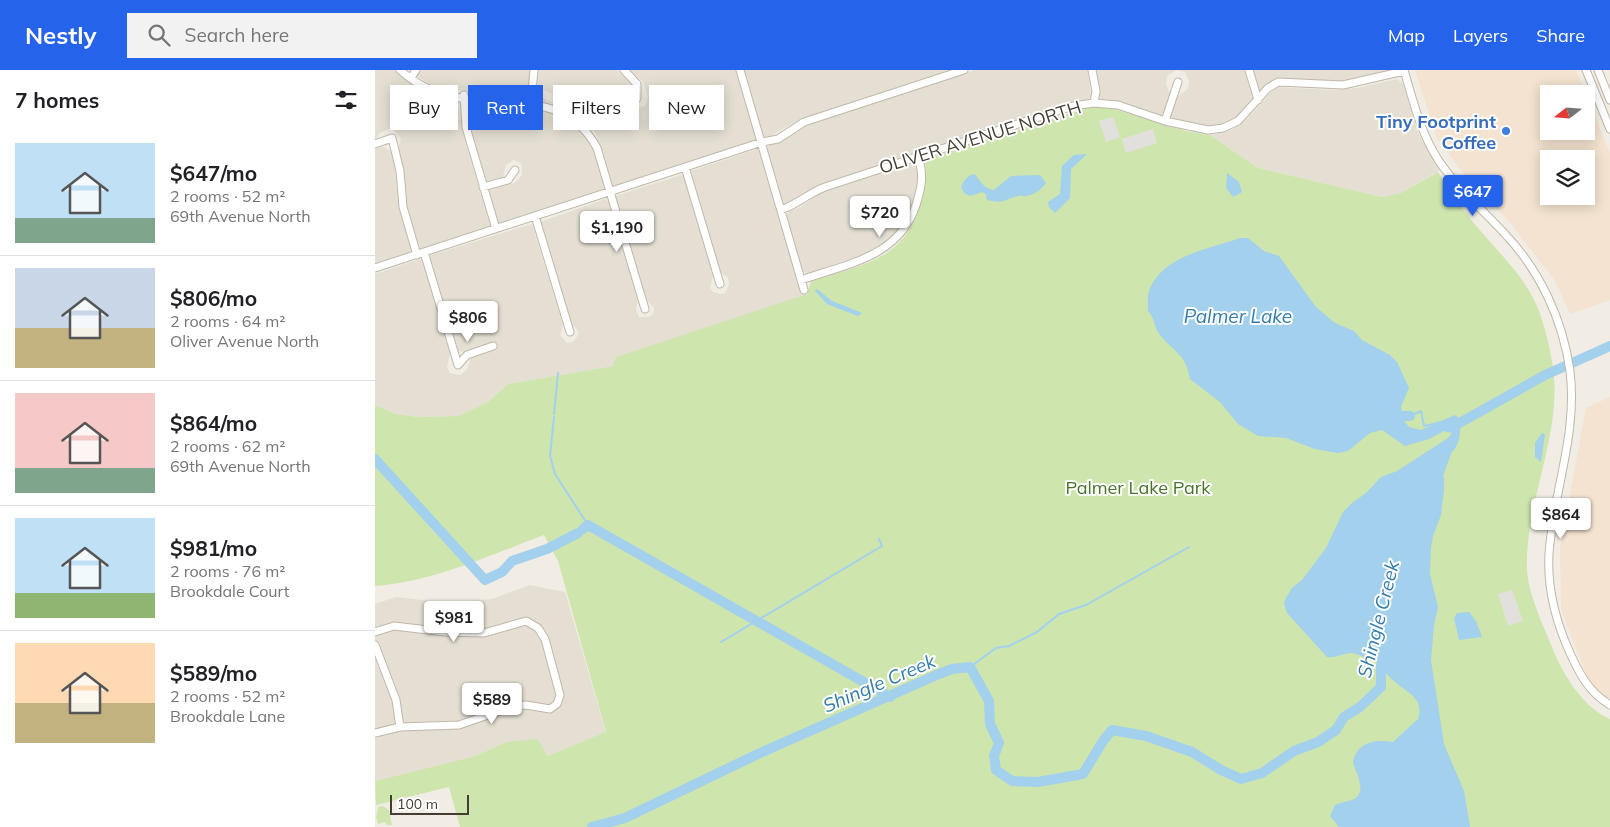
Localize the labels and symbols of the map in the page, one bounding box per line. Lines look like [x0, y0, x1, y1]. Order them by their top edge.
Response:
north arrow [1540, 85, 1595, 140]
street label: OLIVER AVENUE NORTH [876, 95, 1084, 179]
place label: Tiny Footprint Coffee [1376, 110, 1496, 154]
marker: Tiny Footprint Coffee [1500, 125, 1512, 137]
pin: $647 [1443, 174, 1503, 217]
pin: $720 [850, 196, 910, 238]
pin: $1,190 [576, 210, 658, 253]
pin: $806 [438, 300, 498, 343]
water label: Palmer Lake [1184, 304, 1292, 328]
park label: Palmer Lake Park [1065, 476, 1211, 499]
pin: $864 [1531, 498, 1591, 540]
water label: Shingle Creek [1352, 557, 1404, 680]
pin: $981 [424, 600, 484, 643]
water label: Shingle Creek [819, 648, 940, 718]
pin: $589 [462, 682, 522, 725]
scale bar [390, 792, 469, 815]

